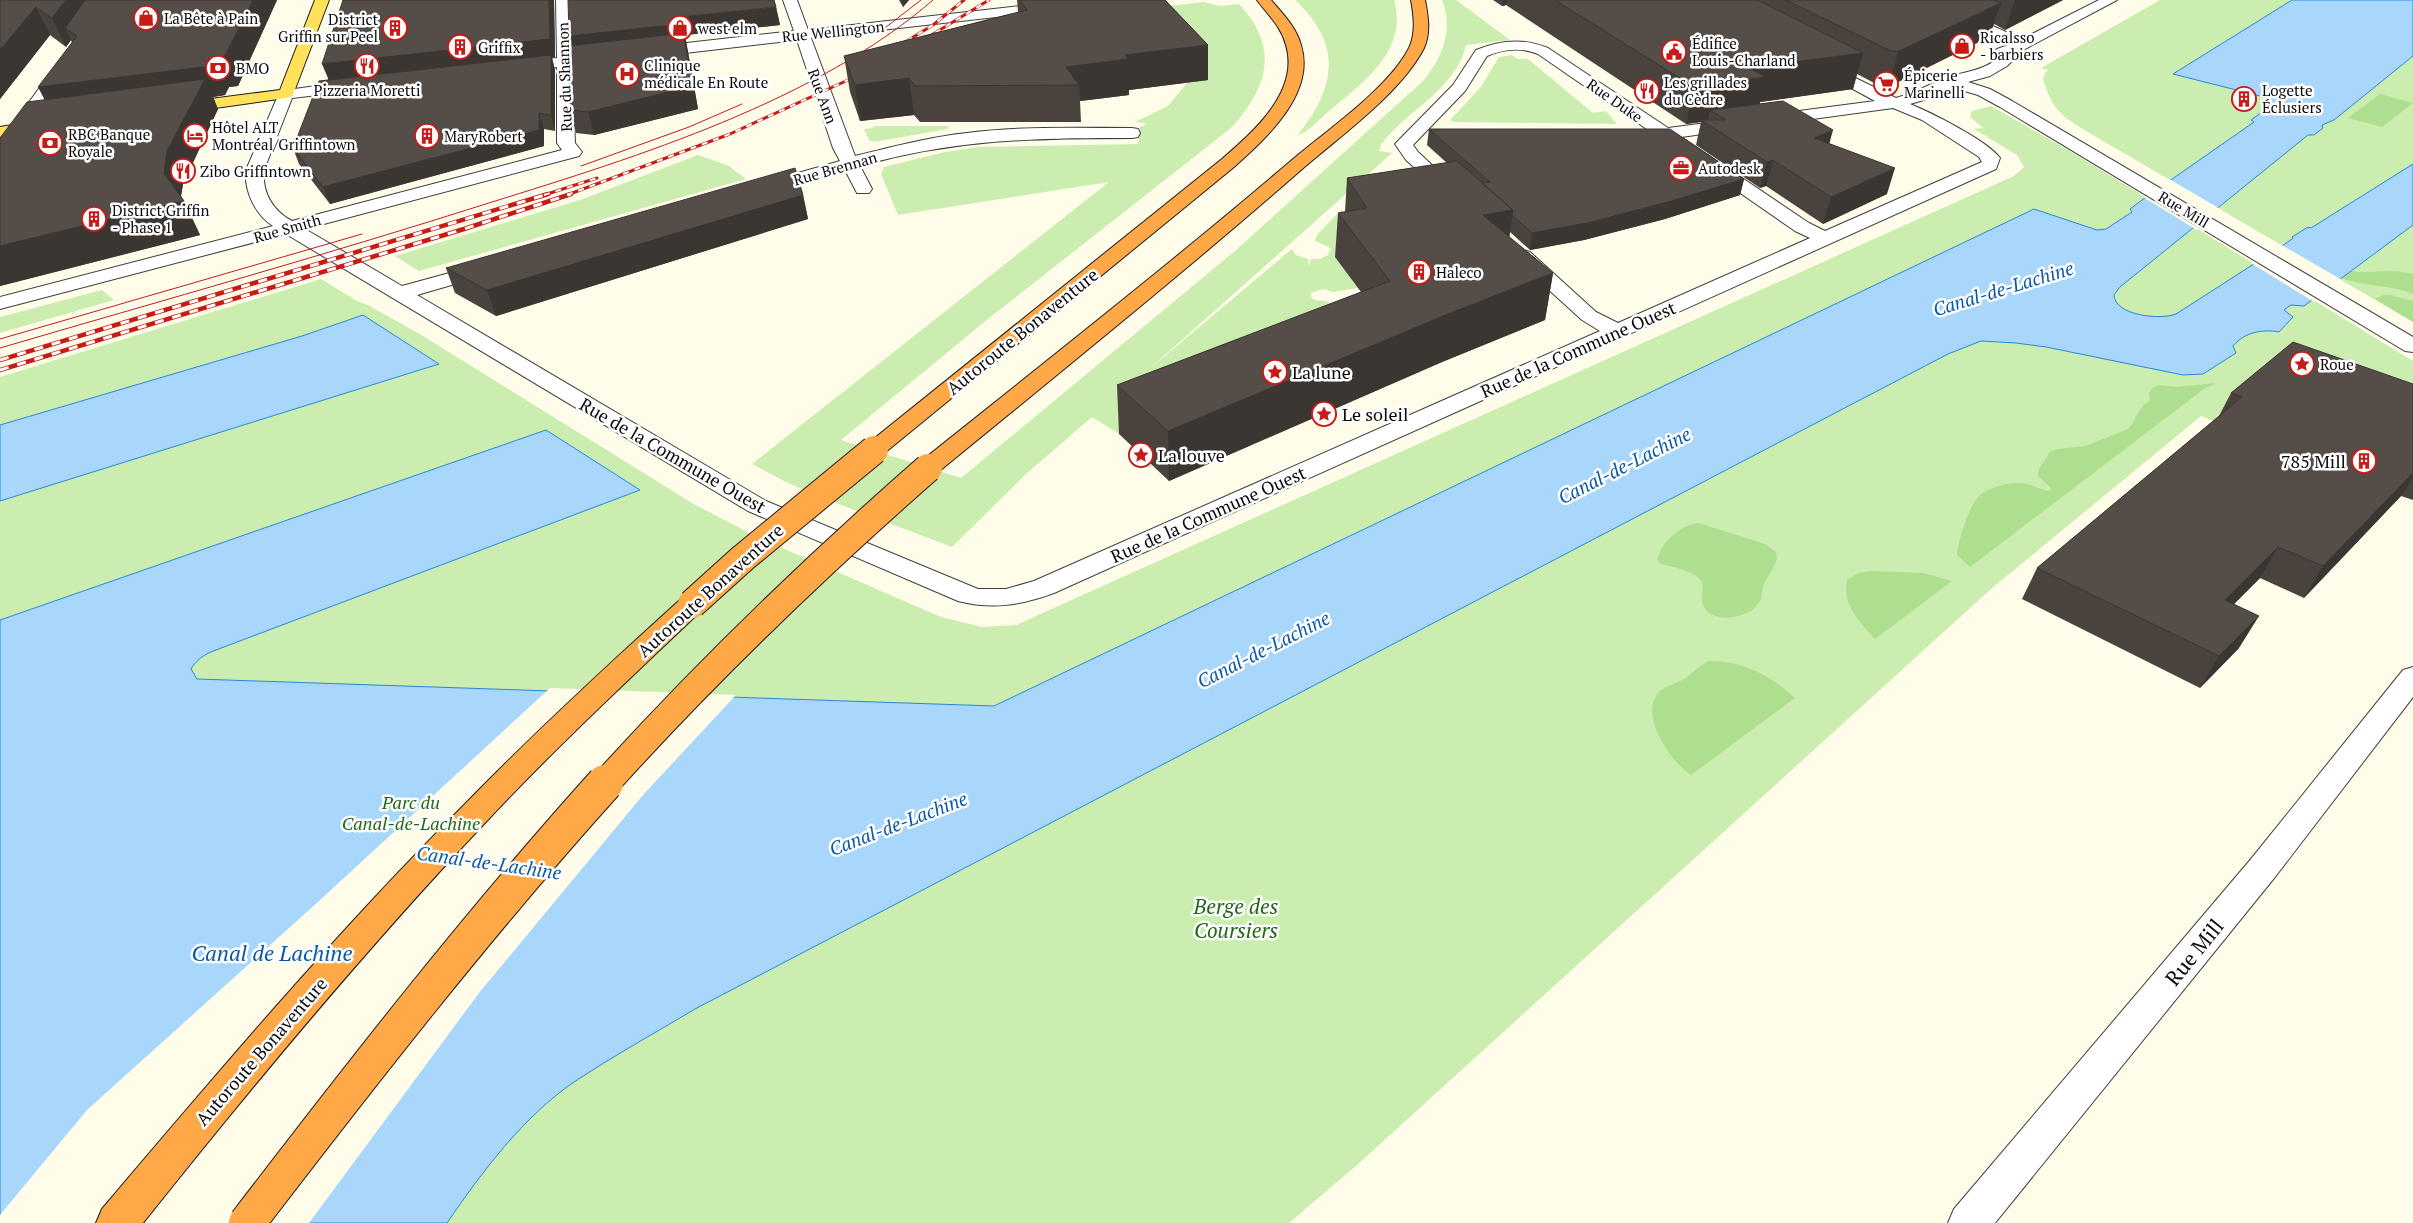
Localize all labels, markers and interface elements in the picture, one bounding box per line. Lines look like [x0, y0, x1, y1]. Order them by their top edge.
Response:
shop icon: La Bête à Pain [133, 5, 159, 31]
place label: La Bête à Pain [164, 8, 258, 28]
place label: District Griffin sur Peel [278, 9, 378, 46]
building icon: District Griffin sur Peel [382, 15, 408, 41]
shop icon: west elm [667, 15, 693, 41]
street label: Rue Wellington [781, 16, 885, 46]
place label: west elm [697, 18, 757, 38]
street label: Rue du Shannon [552, 22, 576, 132]
place label: Ricalsso - barbiers [1980, 27, 2043, 64]
place label: Édifice Louis-Charland [1692, 33, 1796, 70]
shop icon: Ricalsso - barbiers [1949, 33, 1975, 59]
building icon: Griffix [447, 34, 473, 60]
place label: Griffix [478, 37, 521, 57]
public building icon: Édifice Louis-Charland [1661, 39, 1687, 65]
restaurant icon: Pizzeria Moretti [354, 53, 380, 79]
bank icon: BMO [205, 55, 231, 81]
place label: Clinique médicale En Route [644, 55, 768, 92]
place label: BMO [236, 58, 269, 78]
hospital icon: Clinique médicale En Route [614, 61, 640, 87]
place label: Épicerie Marinelli [1904, 65, 1965, 102]
street label: Rue Ann [804, 66, 842, 126]
supermarket icon: Épicerie Marinelli [1873, 71, 1899, 97]
place label: Les grillades du Cèdre [1664, 72, 1747, 109]
street label: Rue Duke [1583, 74, 1647, 126]
restaurant icon: Les grillades du Cèdre [1634, 78, 1660, 104]
place label: Pizzeria Moretti [314, 80, 420, 100]
place label: Logette Éclusiers [2262, 80, 2322, 117]
building icon: Logette Éclusiers [2231, 86, 2257, 112]
place label: Hôtel ALT Montréal/Griffintown [212, 117, 356, 154]
hotel icon: Hôtel ALT Montréal/Griffintown [182, 123, 208, 149]
building icon: MaryRobert [414, 123, 440, 149]
place label: RBC Banque Royale [68, 124, 150, 161]
place label: MaryRobert [444, 126, 523, 146]
bank icon: RBC Banque Royale [37, 130, 63, 156]
street label: Rue Brennan [791, 146, 879, 189]
office icon: Autodesk [1668, 155, 1694, 181]
restaurant icon: Zibo Griffintown [170, 158, 196, 184]
place label: Autodesk [1698, 158, 1761, 178]
place label: Zibo Griffintown [200, 161, 311, 181]
street label: Rue Mill [2155, 186, 2213, 232]
place label: District Griffin - Phase 1 [112, 200, 209, 237]
building icon: District Griffin - Phase 1 [81, 206, 107, 232]
street label: Rue Smith [251, 209, 323, 247]
water label: Canal-de-Lachine [1930, 255, 2077, 321]
building icon: Haleco [1406, 259, 1432, 285]
street label: Autoroute Bonaventure [941, 262, 1103, 400]
place label: Haleco [1436, 262, 1482, 282]
street label: Rue de la Commune Ouest [1477, 295, 1680, 403]
place icon: Roue [2289, 351, 2315, 377]
place label: Roue [2320, 354, 2354, 374]
place icon: La lune [1262, 359, 1288, 385]
place label: La lune [1292, 360, 1351, 384]
street label: Rue de la Commune Ouest [575, 392, 771, 518]
place icon: Le soleil [1311, 401, 1337, 427]
place label: Le soleil [1342, 402, 1408, 426]
water label: Canal-de-Lachine [1553, 421, 1695, 509]
place icon: La louve [1128, 442, 1154, 468]
place label: La louve [1158, 443, 1225, 467]
building icon: 785 Mill [2351, 448, 2377, 474]
place label: 785 Mill [2281, 449, 2346, 473]
street label: Rue de la Commune Ouest [1107, 460, 1310, 568]
street label: Autoroute Bonaventure [632, 518, 788, 662]
water label: Canal-de-Lachine [1192, 605, 1334, 693]
water label: Canal-de-Lachine [825, 785, 971, 861]
park label: Parc du Canal-de-Lachine [342, 790, 480, 835]
water label: Canal-de-Lachine [415, 839, 563, 885]
park label: Berge des Coursiers [1193, 892, 1279, 944]
street label: Rue Mill [2158, 913, 2230, 991]
water label: Canal de Lachine [191, 938, 353, 967]
street label: Autoroute Bonaventure [190, 972, 332, 1130]

